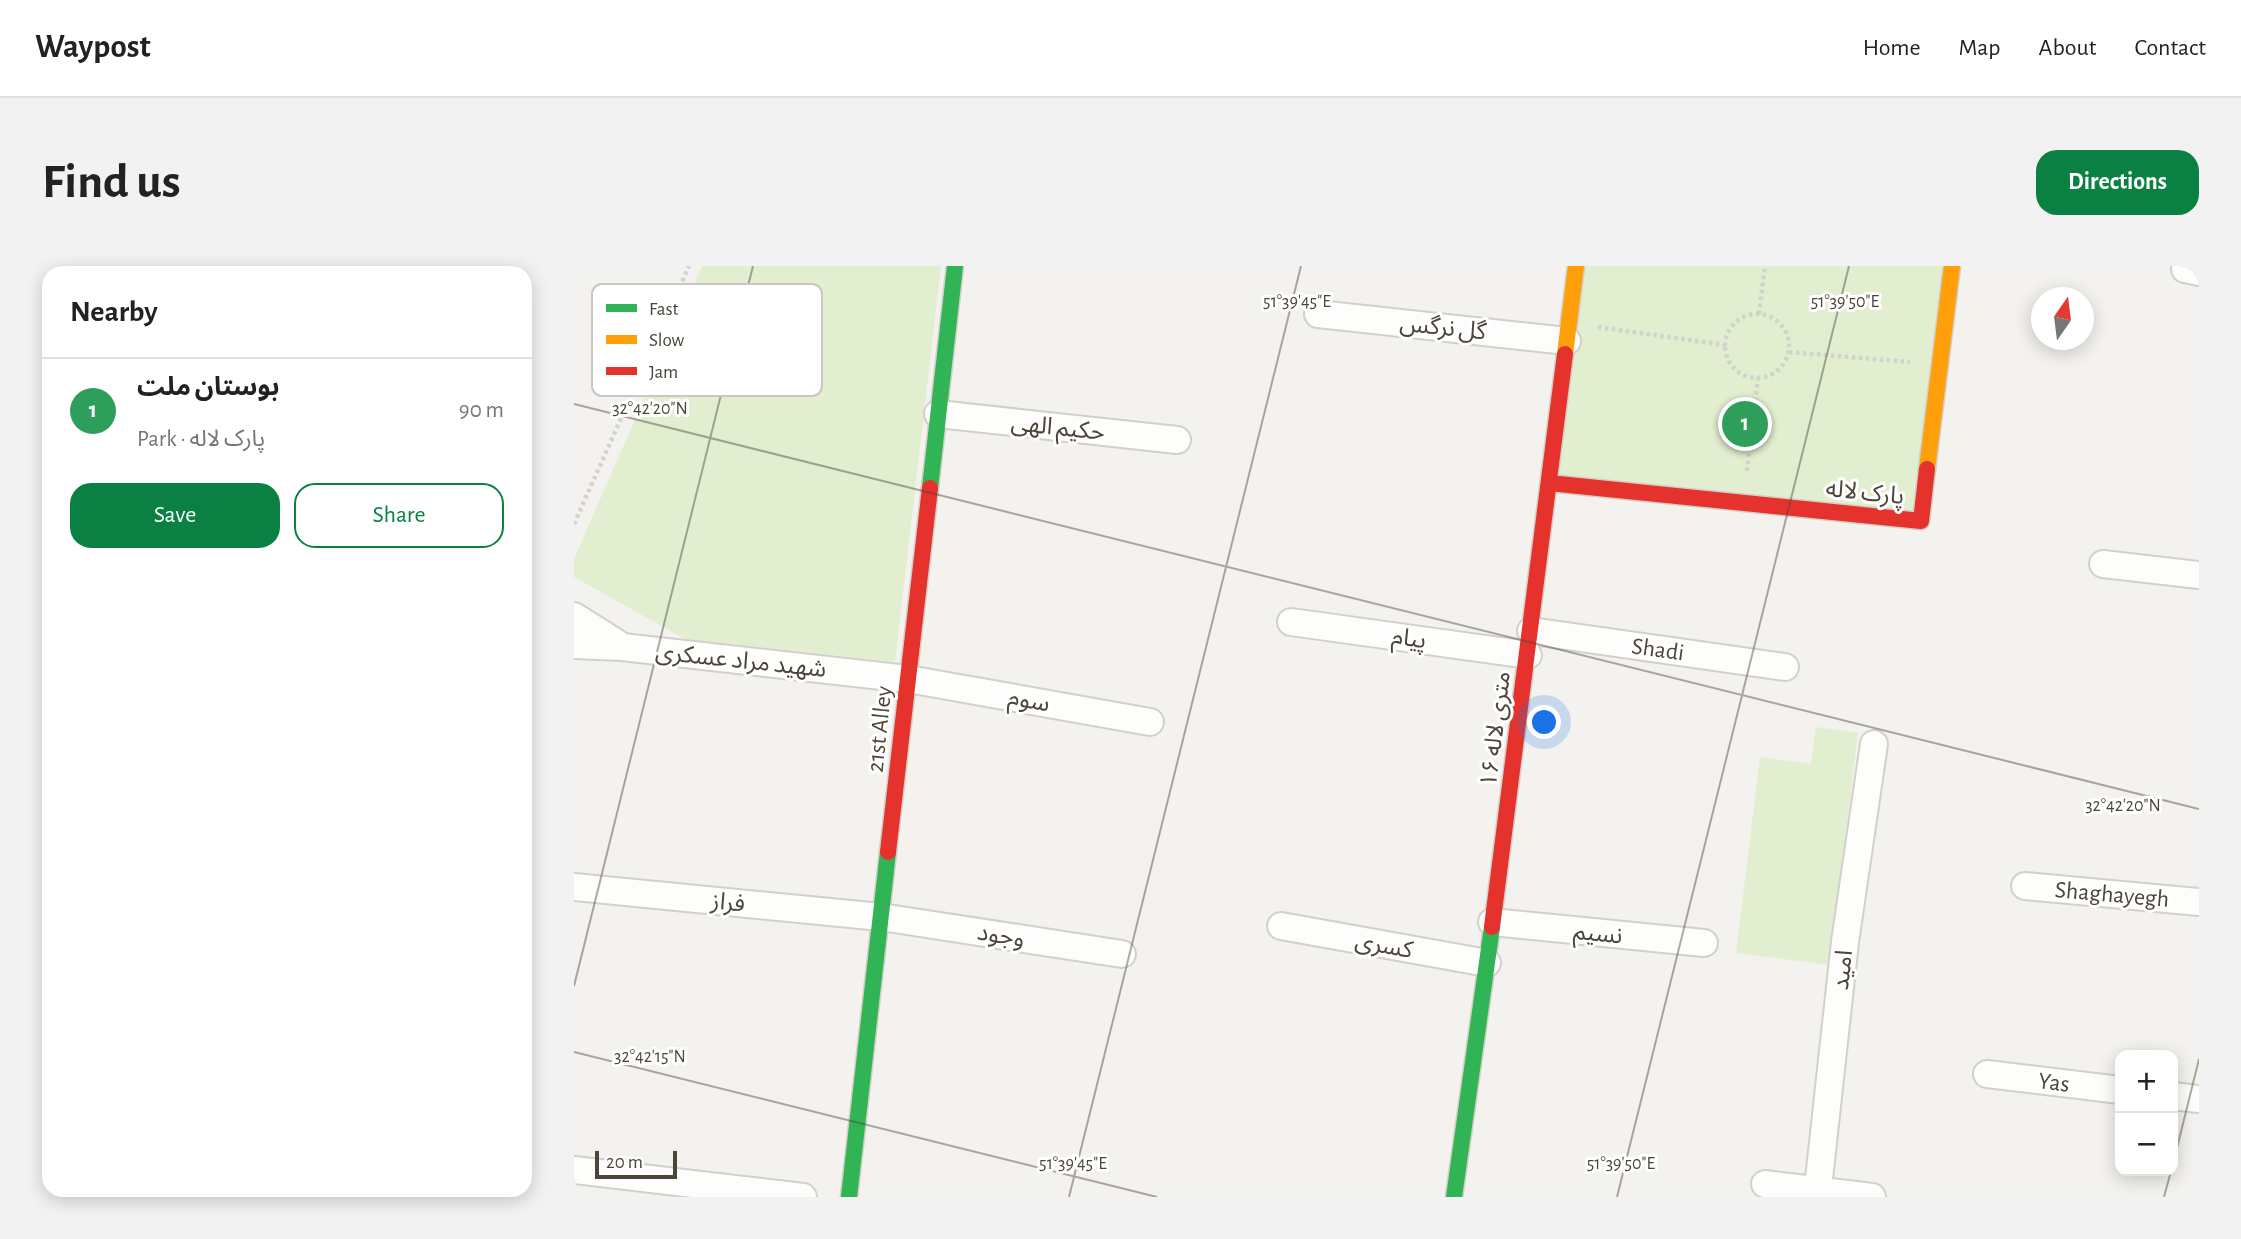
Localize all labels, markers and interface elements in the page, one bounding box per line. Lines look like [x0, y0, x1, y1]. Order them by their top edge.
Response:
text: Waypost [35, 31, 151, 64]
text: Home [1863, 36, 1921, 60]
text: Map [1959, 36, 2001, 60]
text: About [2039, 36, 2096, 60]
text: Contact [2134, 36, 2206, 60]
button: Directions [2036, 150, 2199, 215]
text: Find us [42, 158, 181, 207]
legend [592, 284, 822, 396]
north arrow [2031, 287, 2094, 350]
text: 51°39'45"E [1263, 293, 1331, 311]
text: 51°39'50"E [1811, 293, 1880, 311]
text: Nearby [70, 297, 158, 327]
text: Fast [649, 300, 679, 319]
street label: گل نرگس [1398, 311, 1488, 346]
text: Slow [649, 331, 685, 350]
text: Jam [649, 363, 678, 382]
text: بوستان ملت [137, 374, 279, 400]
pin: 1 [1722, 398, 1768, 450]
text: 1 [89, 399, 97, 422]
text: 90 m [459, 399, 504, 422]
text: 32°42'20"N [612, 400, 688, 418]
street label: حکیم الهی [1009, 411, 1106, 449]
text: Park · پارک لاله [137, 428, 265, 451]
street label: پارک لاله [1824, 477, 1905, 511]
button: Save [70, 483, 280, 548]
button: Share [294, 483, 504, 548]
street label: پیام [1389, 625, 1428, 658]
street label: Shadi [1630, 634, 1686, 666]
street label: شهید مراد عسکری [654, 640, 828, 683]
street label: ۱۶ متری لاله [1477, 670, 1516, 789]
street label: 21st Alley [864, 685, 896, 773]
street label: سوم [1005, 686, 1051, 721]
your location [1527, 705, 1561, 739]
text: 32°42'20"N [2085, 797, 2161, 815]
street label: Shaghayegh [2054, 878, 2170, 912]
street label: فراز [709, 889, 746, 918]
street label: نسیم [1572, 919, 1624, 952]
street label: وجود [975, 920, 1026, 953]
street label: کسری [1353, 929, 1416, 964]
street label: امید [1829, 949, 1857, 991]
text: 32°42'15"N [614, 1048, 686, 1066]
map controls [2115, 1050, 2178, 1176]
button: + [2115, 1050, 2178, 1113]
street label: Yas [2037, 1069, 2071, 1097]
button: − [2115, 1113, 2178, 1176]
scale bar [595, 1148, 677, 1180]
text: 20 m [606, 1153, 643, 1172]
text: 51°39'45"E [1039, 1155, 1107, 1173]
text: 51°39'50"E [1587, 1155, 1656, 1173]

